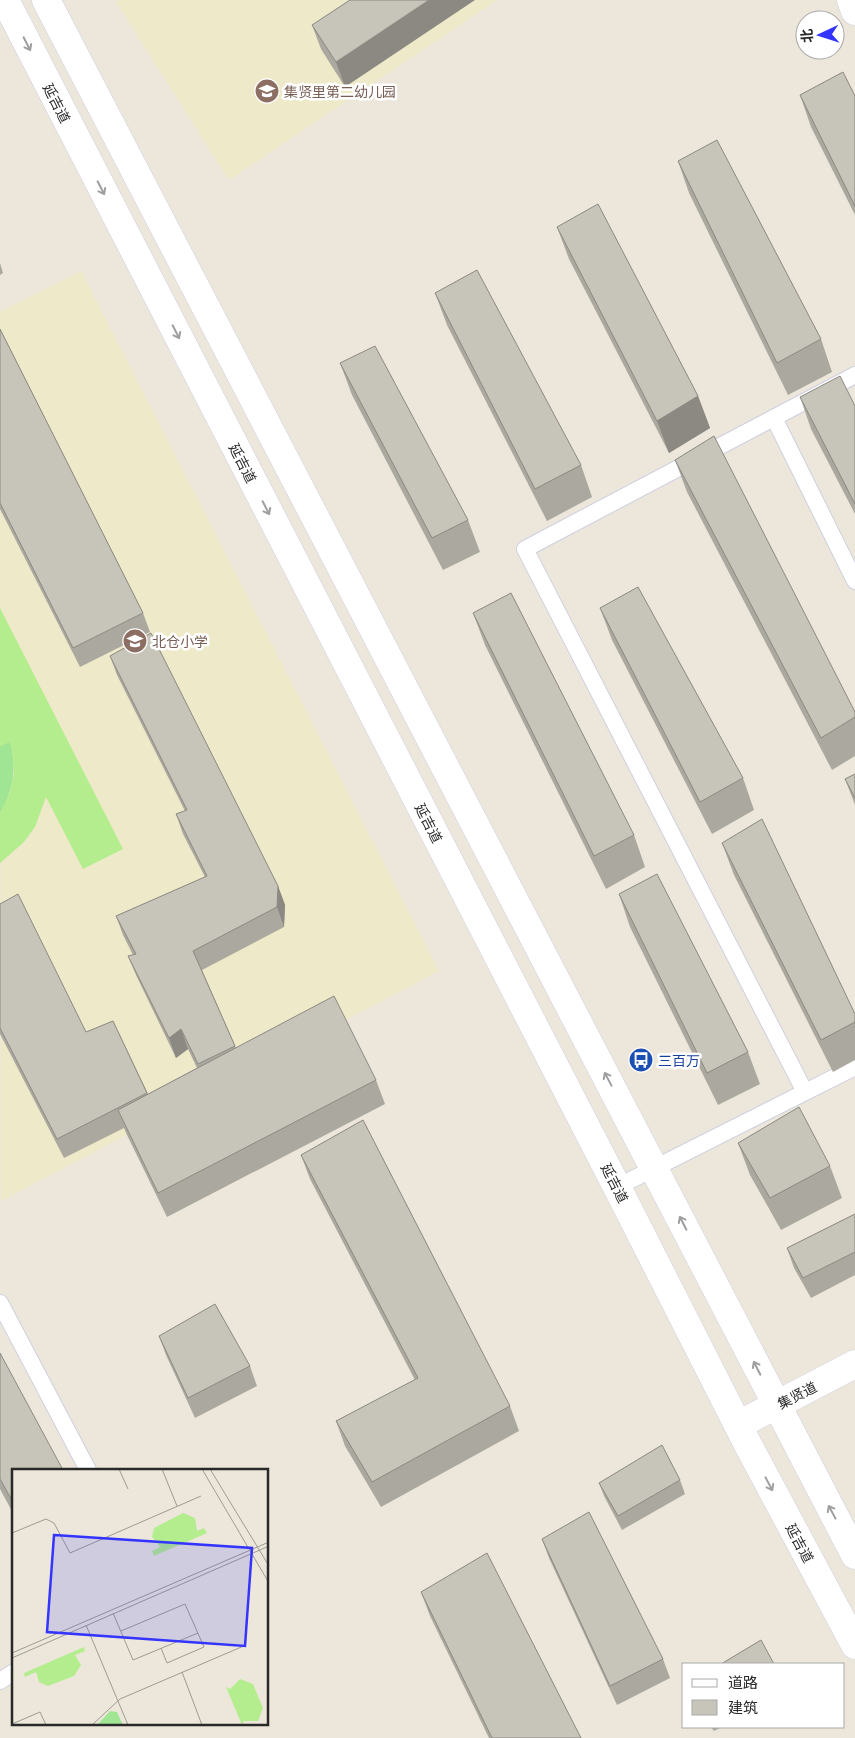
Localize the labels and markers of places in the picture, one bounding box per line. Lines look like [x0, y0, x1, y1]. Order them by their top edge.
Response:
school or university icon: 集贤里第二幼儿园 [254, 78, 280, 104]
place label: 集贤里第二幼儿园 [284, 83, 396, 100]
school or university icon: 北仓小学 [122, 628, 148, 654]
place label: 北仓小学 [152, 633, 208, 650]
bus stop icon: 三百万 [628, 1047, 654, 1073]
place label: 三百万 [658, 1052, 700, 1069]

